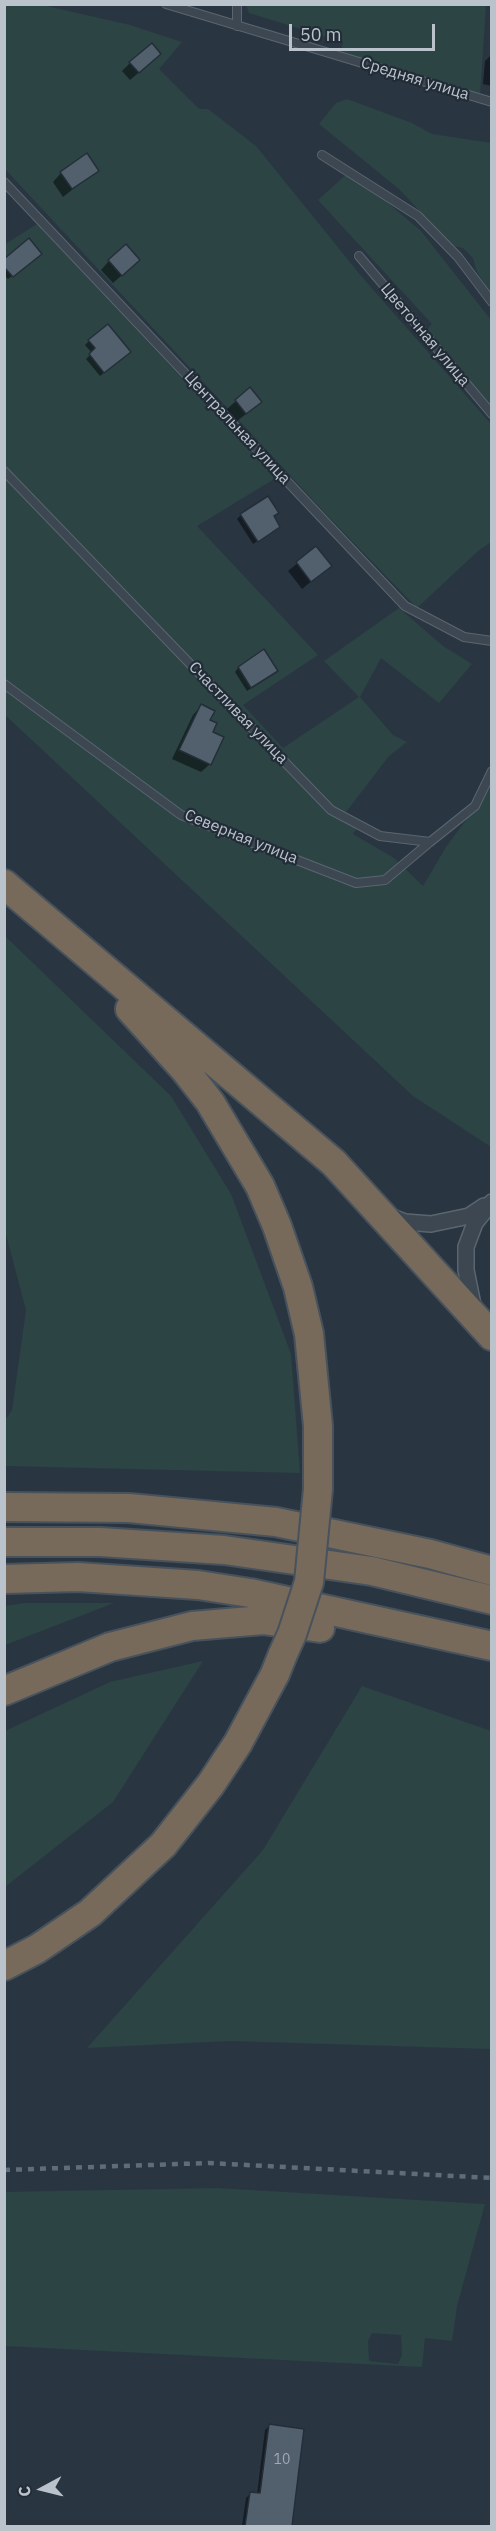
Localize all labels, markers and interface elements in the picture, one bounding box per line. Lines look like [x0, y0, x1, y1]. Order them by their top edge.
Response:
scale bar [292, 12, 438, 50]
text: 50 m [300, 23, 342, 46]
street label: Средняя улица [359, 53, 471, 105]
street label: Цветочная улица [376, 280, 474, 390]
street label: Центральная улица [180, 368, 294, 488]
street label: Счастливая улица [184, 658, 292, 768]
street label: Северная улица [182, 806, 300, 868]
house number: 10 [274, 2452, 290, 2468]
north arrow [12, 2459, 72, 2519]
text: С [14, 2485, 35, 2498]

